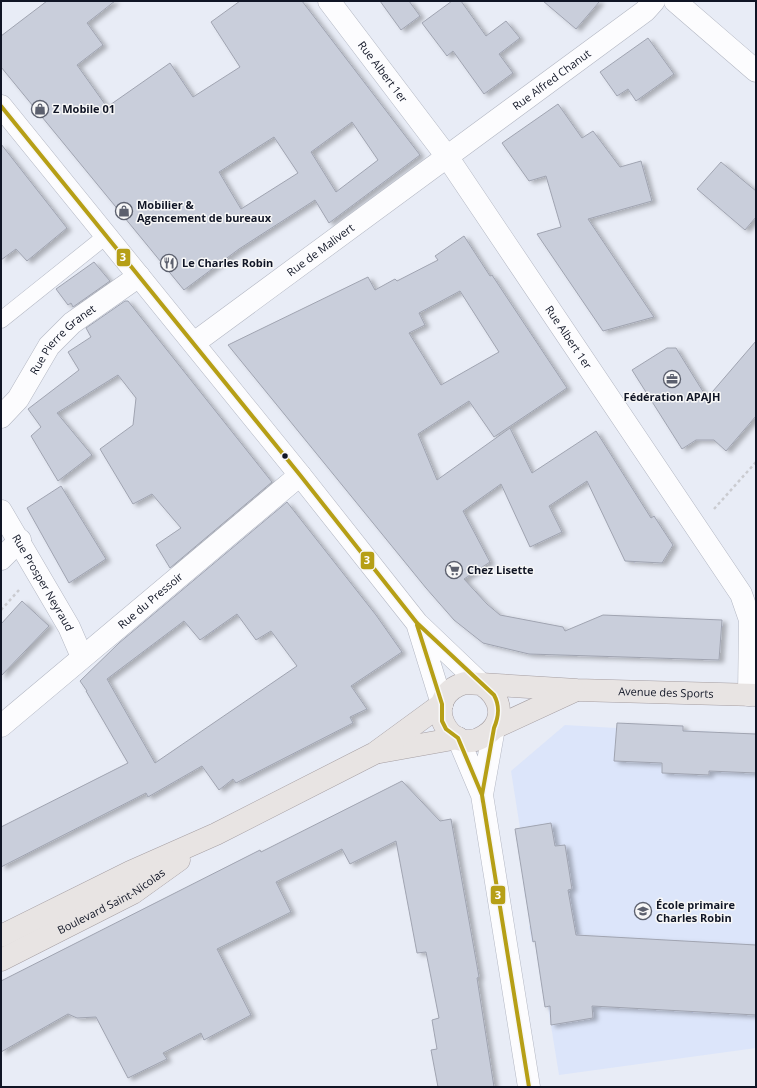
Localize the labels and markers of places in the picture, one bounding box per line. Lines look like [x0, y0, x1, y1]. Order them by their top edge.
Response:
shop icon: Z Mobile 01 [30, 99, 50, 119]
place label: Z Mobile 01 [53, 101, 115, 116]
place label: Mobilier & Agencement de bureaux [137, 197, 272, 225]
shop icon: Mobilier & Agencement de bureaux [114, 201, 134, 221]
restaurant icon: Le Charles Robin [159, 253, 179, 273]
place label: Le Charles Robin [182, 255, 273, 270]
office icon: Fédération APAJH [662, 369, 682, 389]
place label: Fédération APAJH [624, 389, 720, 404]
unlabelled marker [280, 451, 290, 461]
supermarket icon: Chez Lisette [444, 560, 464, 580]
place label: Chez Lisette [467, 562, 534, 577]
place label: École primaire Charles Robin [656, 897, 735, 925]
school or university icon: École primaire Charles Robin [633, 901, 653, 921]

